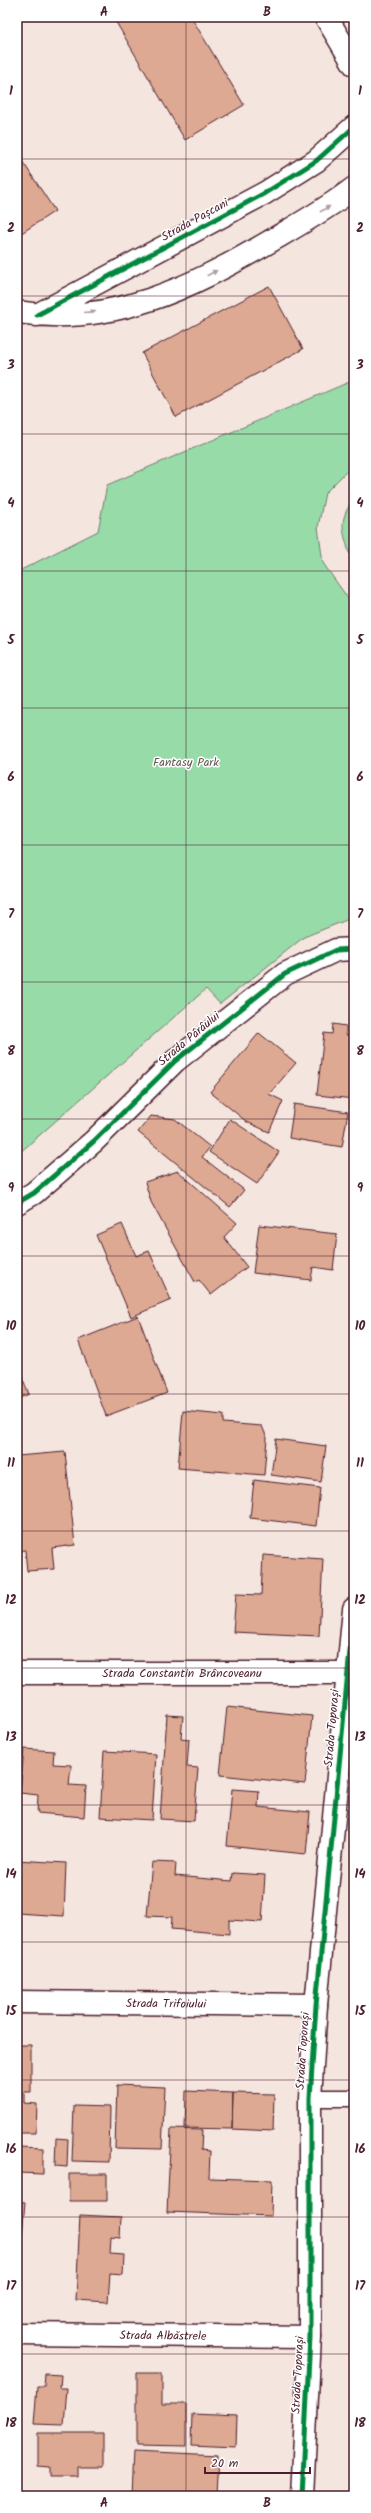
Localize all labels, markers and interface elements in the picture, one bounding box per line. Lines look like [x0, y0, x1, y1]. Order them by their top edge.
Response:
text: A [100, 2, 108, 23]
text: B [263, 2, 271, 23]
text: 1 [9, 81, 13, 102]
text: 1 [358, 81, 362, 102]
street label: Strada Pașcani [158, 193, 233, 246]
one-way arrow [320, 205, 331, 212]
text: 2 [7, 218, 15, 239]
text: 2 [356, 218, 364, 239]
one-way arrow [207, 270, 218, 276]
one-way arrow [84, 309, 96, 316]
text: 3 [6, 355, 15, 376]
text: 3 [355, 355, 364, 376]
text: 4 [7, 493, 15, 514]
text: 4 [356, 493, 364, 514]
text: 5 [7, 630, 16, 651]
text: 5 [356, 630, 365, 651]
park label: Fantasy Park [153, 753, 219, 772]
text: 6 [7, 767, 15, 788]
text: 6 [356, 767, 364, 788]
text: 7 [8, 904, 15, 925]
text: 7 [357, 904, 364, 925]
street label: Strada Pârâului [154, 1006, 225, 1071]
text: 8 [7, 1041, 15, 1062]
text: 8 [356, 1041, 364, 1062]
text: 9 [8, 1178, 15, 1199]
text: 9 [357, 1178, 364, 1199]
text: 10 [6, 1316, 17, 1337]
text: 10 [355, 1316, 366, 1337]
text: 11 [7, 1453, 15, 1474]
text: 11 [356, 1453, 364, 1474]
text: 12 [5, 1590, 17, 1611]
text: 12 [354, 1590, 366, 1611]
street label: Strada Constantin Brâncoveanu [102, 1664, 262, 1683]
street label: Strada Toporași [319, 1687, 345, 1768]
text: 13 [5, 1727, 17, 1748]
text: 13 [354, 1727, 366, 1748]
text: 14 [5, 1864, 17, 1885]
text: 14 [354, 1864, 366, 1885]
street label: Strada Trifoiului [126, 1994, 208, 2013]
text: 15 [6, 2001, 18, 2022]
text: 15 [355, 2001, 367, 2022]
street label: Strada Toporași [291, 2010, 315, 2090]
text: 16 [6, 2139, 16, 2160]
text: 16 [355, 2139, 365, 2160]
text: 17 [6, 2276, 17, 2297]
text: 17 [355, 2276, 366, 2297]
street label: Strada Albăstrele [119, 2326, 207, 2345]
street label: Strada Toporași [286, 2335, 310, 2414]
text: 18 [5, 2413, 17, 2434]
text: 18 [354, 2413, 366, 2434]
scale bar [205, 2449, 310, 2475]
text: 20 m [211, 2454, 239, 2473]
text: A [100, 2493, 108, 2513]
text: B [263, 2493, 271, 2513]

